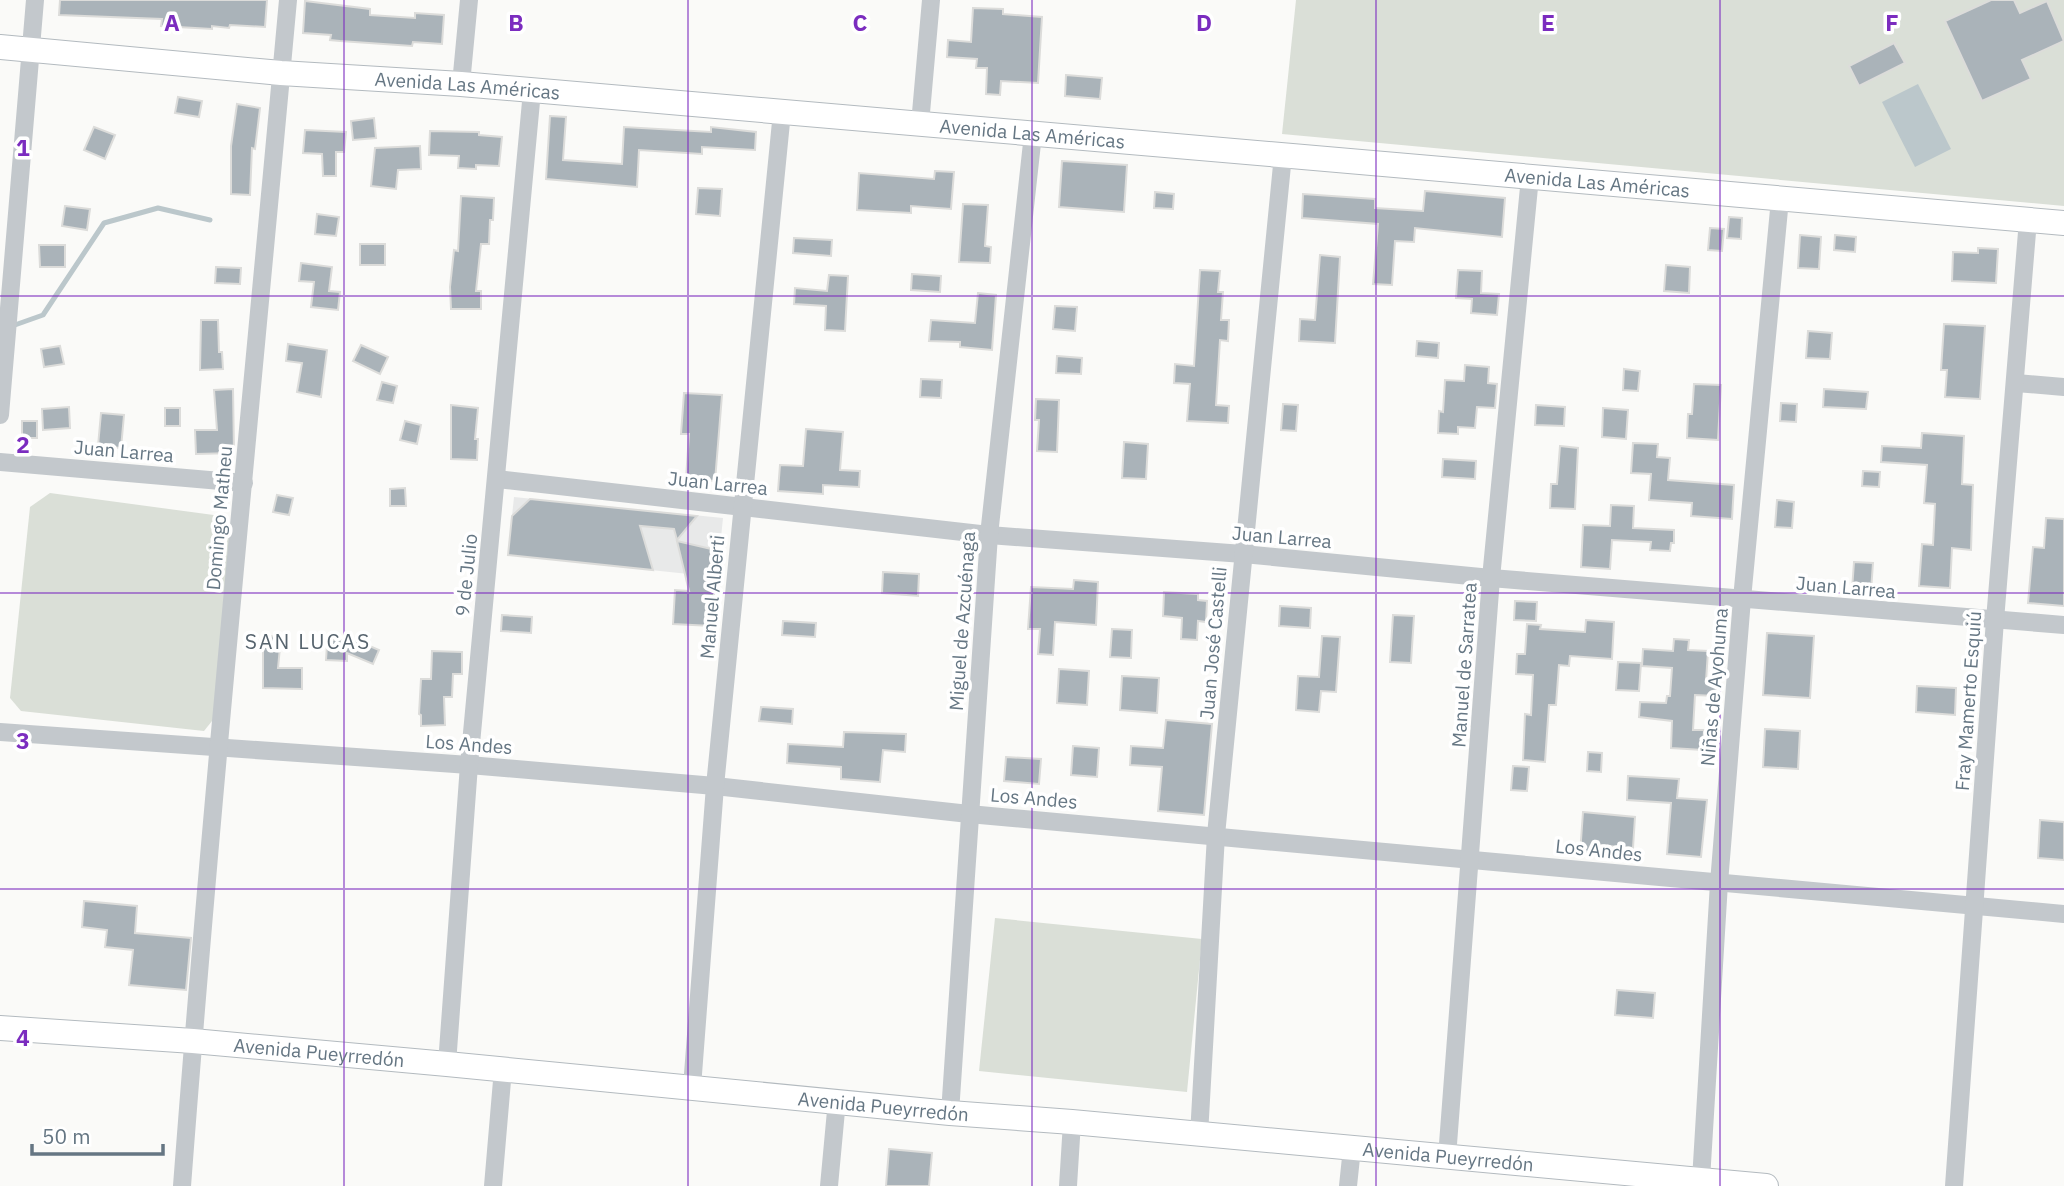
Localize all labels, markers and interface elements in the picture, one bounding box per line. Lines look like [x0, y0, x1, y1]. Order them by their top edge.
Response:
text: A [164, 7, 180, 37]
text: B [508, 7, 524, 37]
text: C [853, 7, 868, 37]
text: D [1196, 7, 1212, 37]
text: E [1541, 7, 1555, 37]
text: F [1885, 7, 1899, 37]
street label: Avenida Las Américas [374, 67, 561, 105]
street label: Avenida Las Américas [939, 114, 1126, 154]
text: 1 [16, 132, 30, 162]
street label: Avenida Las Américas [1503, 163, 1691, 203]
text: 2 [16, 429, 30, 459]
street label: Juan Larrea [73, 435, 175, 467]
street label: Domingo Matheu [201, 445, 237, 591]
street label: Juan Larrea [667, 466, 769, 500]
street label: Juan Larrea [1231, 521, 1333, 553]
street label: Miguel de Azcuénaga [944, 530, 980, 712]
street label: 9 de Julio [450, 533, 482, 617]
street label: Manuel Alberti [695, 534, 729, 660]
street label: Juan José Castelli [1194, 566, 1232, 720]
street label: Juan Larrea [1795, 571, 1897, 603]
street label: Manuel de Sarratea [1446, 582, 1482, 748]
street label: Niñas de Ayohuma [1695, 607, 1733, 767]
street label: Fray Mamerto Esquiú [1950, 610, 1986, 792]
district label: SAN LUCAS [245, 627, 371, 655]
text: 3 [16, 725, 30, 755]
street label: Los Andes [425, 729, 513, 759]
street label: Los Andes [989, 782, 1079, 814]
street label: Los Andes [1554, 833, 1644, 867]
text: 4 [16, 1022, 30, 1052]
street label: Avenida Pueyrredón [233, 1033, 406, 1072]
street label: Avenida Pueyrredón [797, 1086, 970, 1126]
scale bar [32, 1112, 163, 1156]
text: 50 m [42, 1122, 91, 1150]
street label: Avenida Pueyrredón [1362, 1137, 1535, 1177]

